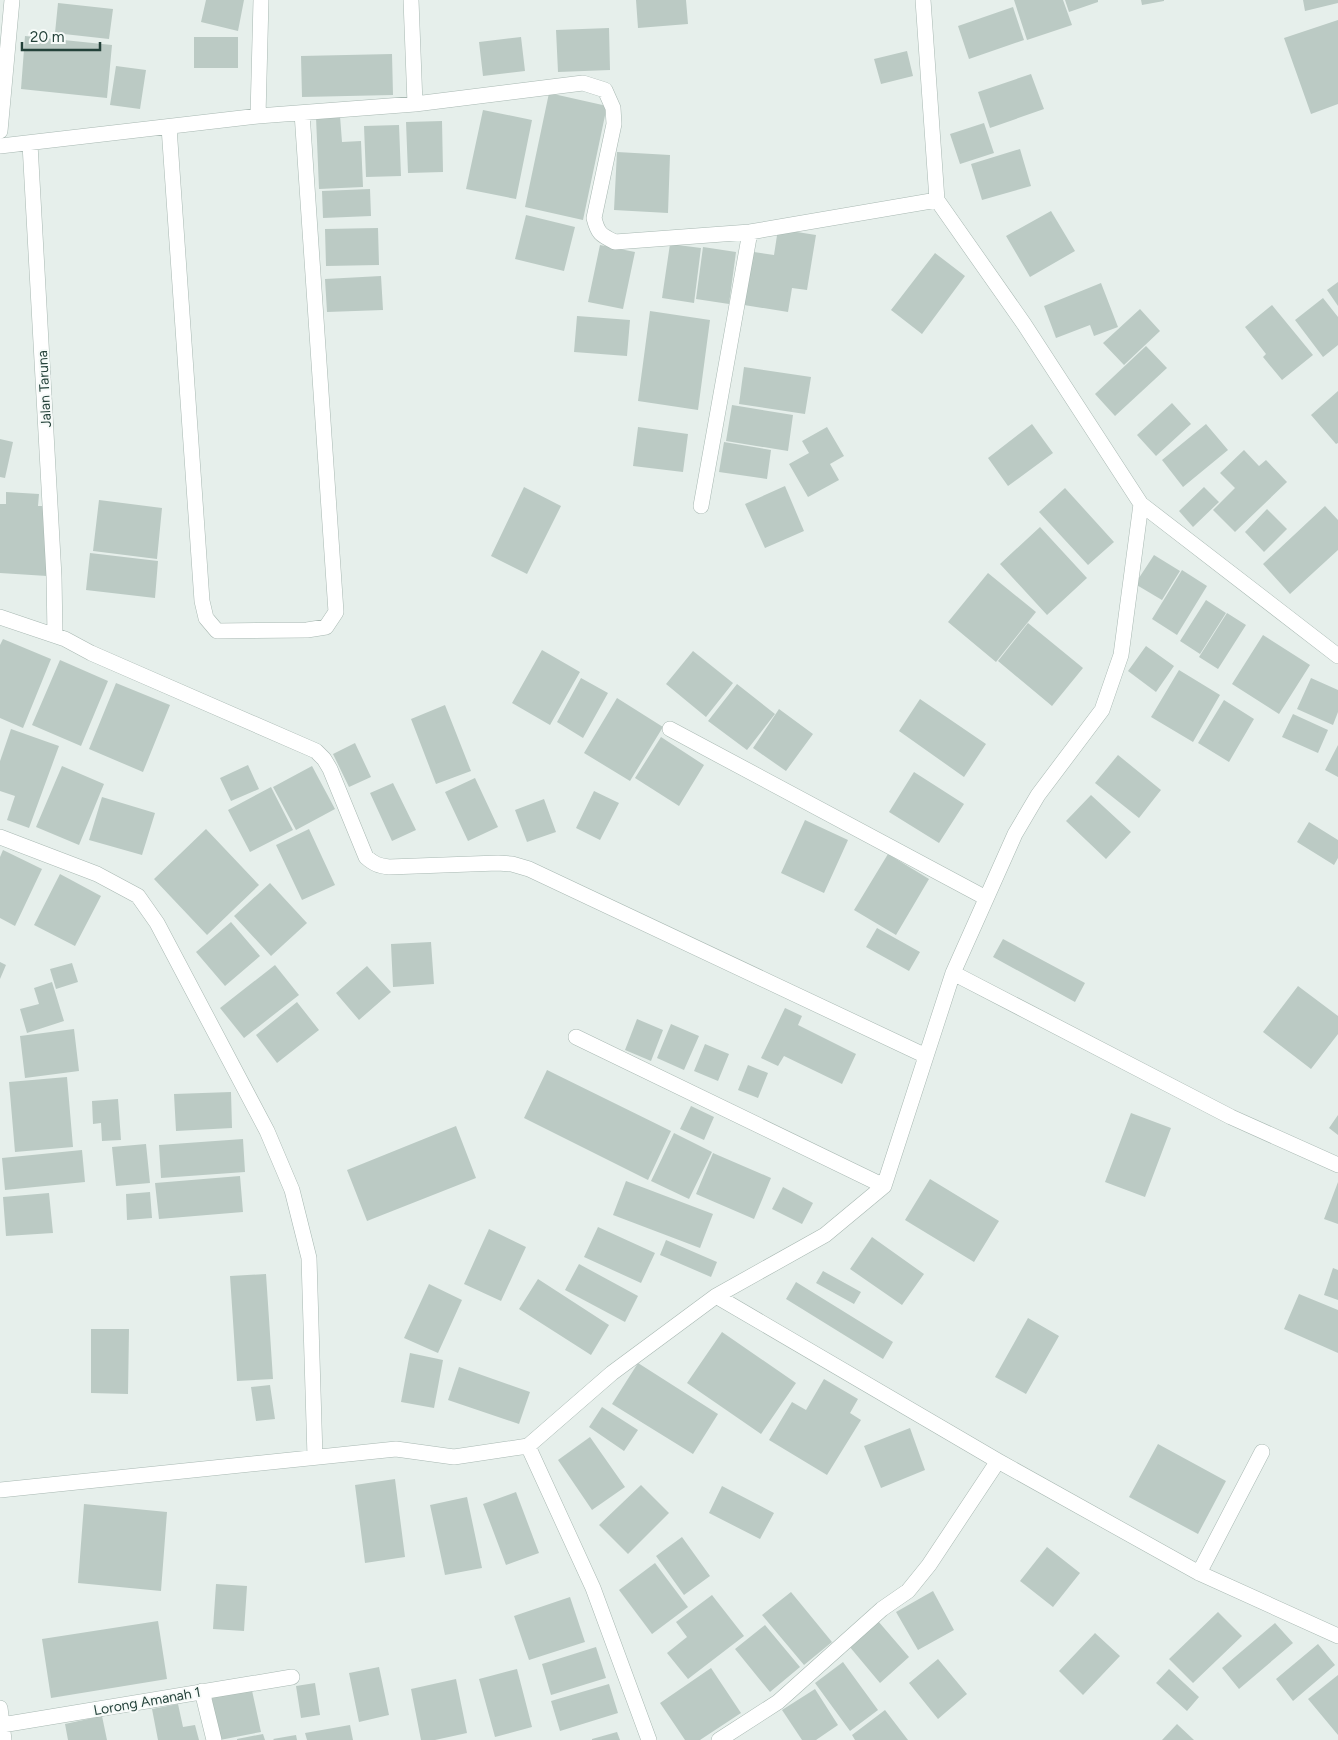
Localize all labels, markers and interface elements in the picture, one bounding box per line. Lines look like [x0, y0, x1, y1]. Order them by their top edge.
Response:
scale bar [22, 20, 100, 52]
text: 20 m [30, 28, 64, 46]
street label: Jalan Taruna [34, 350, 55, 428]
street label: Lorong Amanah 1 [92, 1684, 202, 1719]

